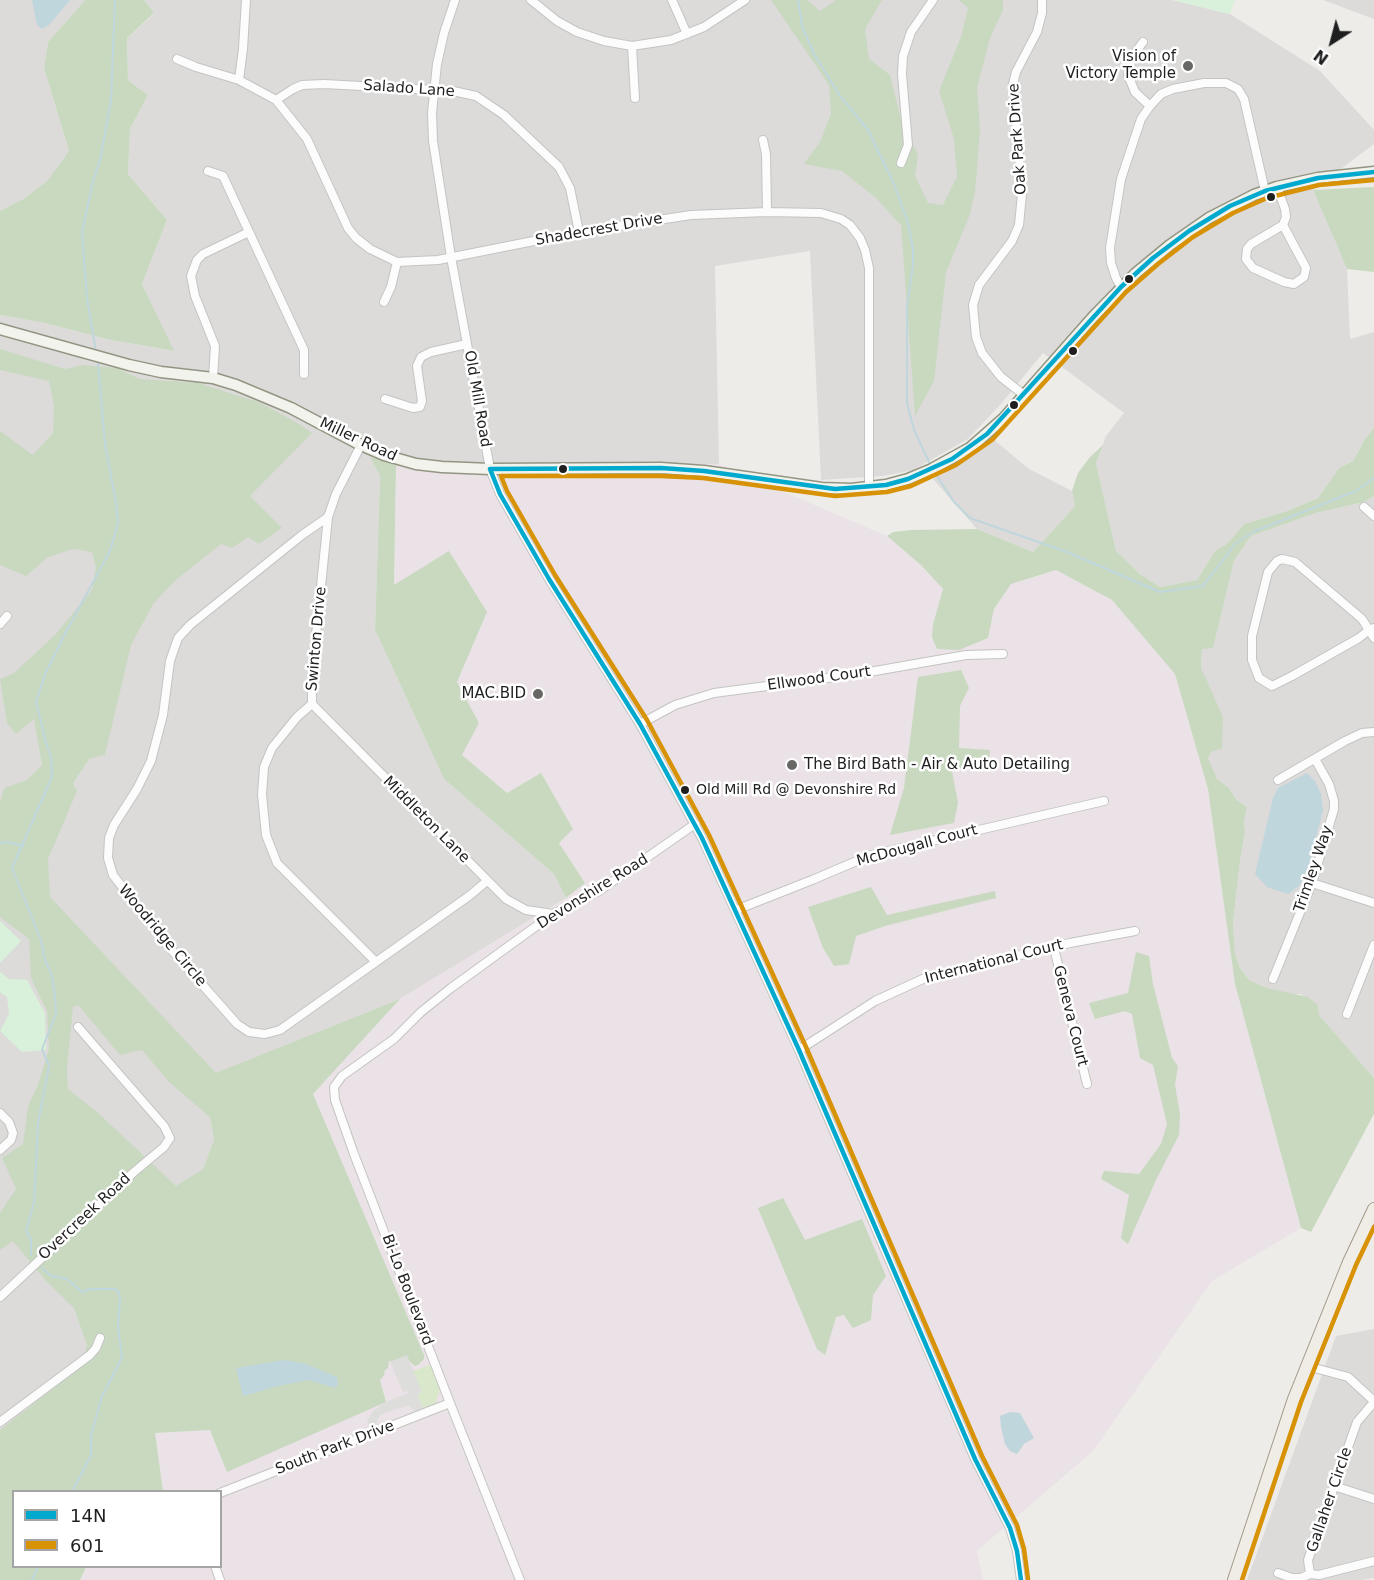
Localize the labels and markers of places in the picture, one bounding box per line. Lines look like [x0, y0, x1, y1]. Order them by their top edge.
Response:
place label: Vision of Victory Temple [1065, 48, 1176, 83]
marker: Vision of Victory Temple [1181, 59, 1195, 73]
unlabelled marker [1265, 191, 1277, 203]
unlabelled marker [1123, 273, 1135, 285]
unlabelled marker [1067, 345, 1079, 357]
unlabelled marker [1008, 399, 1020, 411]
unlabelled marker [557, 463, 569, 475]
place label: MAC.BID [462, 685, 526, 703]
marker: MAC.BID [531, 687, 545, 701]
place label: The Bird Bath - Air & Auto Detailing [804, 756, 1070, 774]
marker: The Bird Bath - Air & Auto Detailing [785, 758, 799, 772]
place label: Old Mill Rd @ Devonshire Rd [696, 782, 896, 798]
marker: Old Mill Rd @ Devonshire Rd [679, 784, 691, 796]

